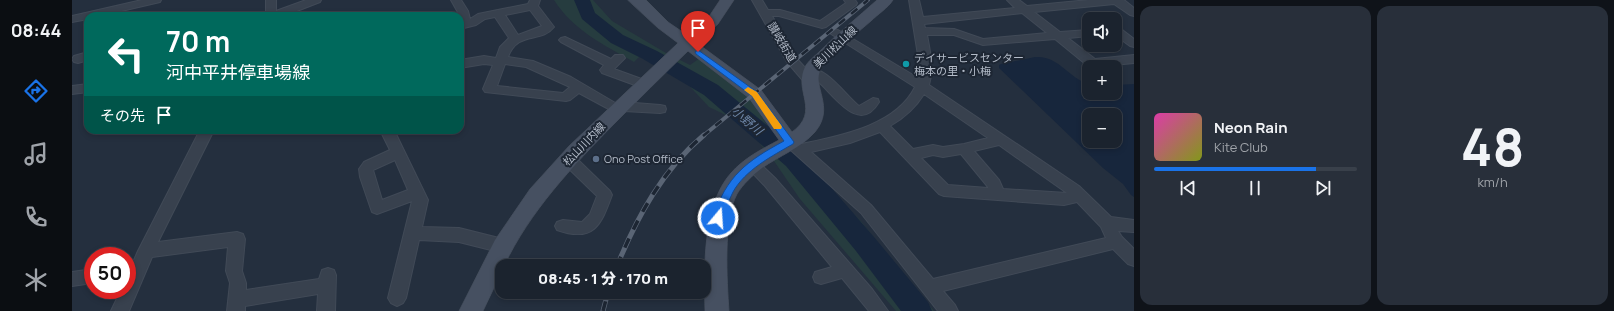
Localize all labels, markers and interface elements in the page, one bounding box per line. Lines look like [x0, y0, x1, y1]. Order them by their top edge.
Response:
pin [681, 11, 715, 52]
map controls [1082, 12, 1122, 148]
button: sound [1082, 12, 1122, 52]
icon: arrive [687, 17, 709, 39]
text: 08:44 [11, 18, 61, 42]
street label: 讃岐街道 [765, 19, 800, 64]
text: 70 m [166, 22, 230, 60]
street label: 美川松山線 [810, 22, 860, 71]
icon: left [100, 28, 152, 80]
place label: デイサービスセンター 梅本の里・小梅 [914, 50, 1024, 78]
marker: デイサービスセンター 梅本の里・小梅 [901, 59, 911, 69]
text: 河中平井停車場線 [166, 60, 310, 84]
button: + [1082, 60, 1122, 100]
icon: directions [22, 77, 50, 105]
water label: 小野川 [728, 103, 768, 140]
icon: arrive [153, 104, 175, 126]
text: その先 [100, 105, 145, 126]
button: − [1082, 108, 1122, 148]
text: 48 [1461, 111, 1524, 182]
text: Neon Rain [1214, 117, 1288, 138]
street label: 松山川内線 [559, 119, 608, 169]
text: Kite Club [1214, 138, 1268, 156]
icon: music [22, 140, 50, 168]
place label: Ono Post Office [604, 151, 684, 166]
marker: Ono Post Office [591, 154, 601, 164]
text: km/h [1477, 173, 1508, 191]
icon: previous [1177, 177, 1199, 199]
icon: pause [1244, 177, 1266, 199]
icon: next [1312, 177, 1334, 199]
position arrow [697, 197, 739, 239]
icon: phone [22, 203, 50, 231]
speed limit sign: 50 [84, 247, 136, 299]
icon: climate [22, 266, 50, 294]
text: 08:45 · 1 分 · 170 m [538, 268, 668, 289]

